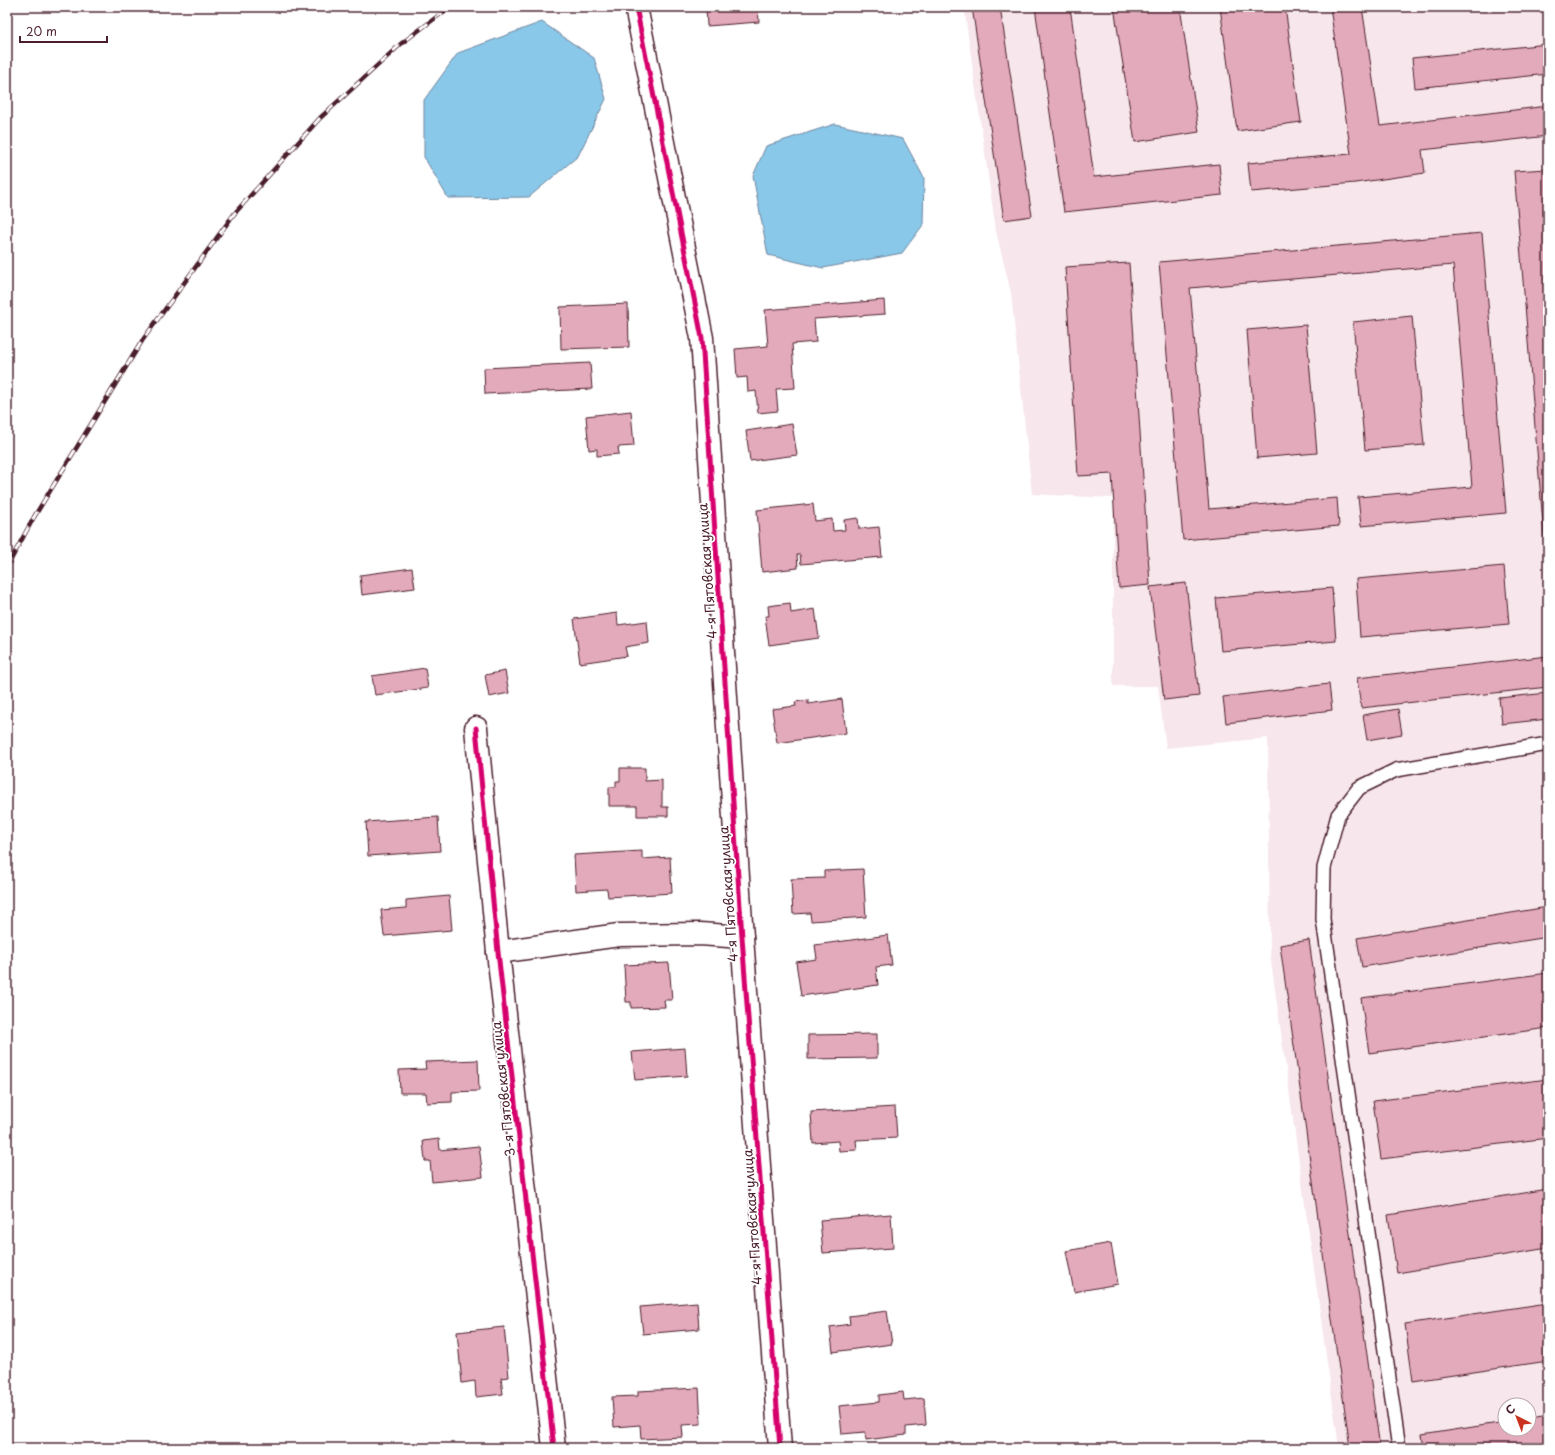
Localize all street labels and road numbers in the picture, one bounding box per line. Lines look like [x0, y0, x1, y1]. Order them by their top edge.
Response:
street label: 4-я Пятовская улица [692, 502, 721, 640]
street label: 4-я Пятовская улица [713, 825, 742, 963]
street label: 3-я Пятовская улица [486, 1020, 519, 1158]
street label: 4-я Пятовская улица [737, 1148, 766, 1286]

